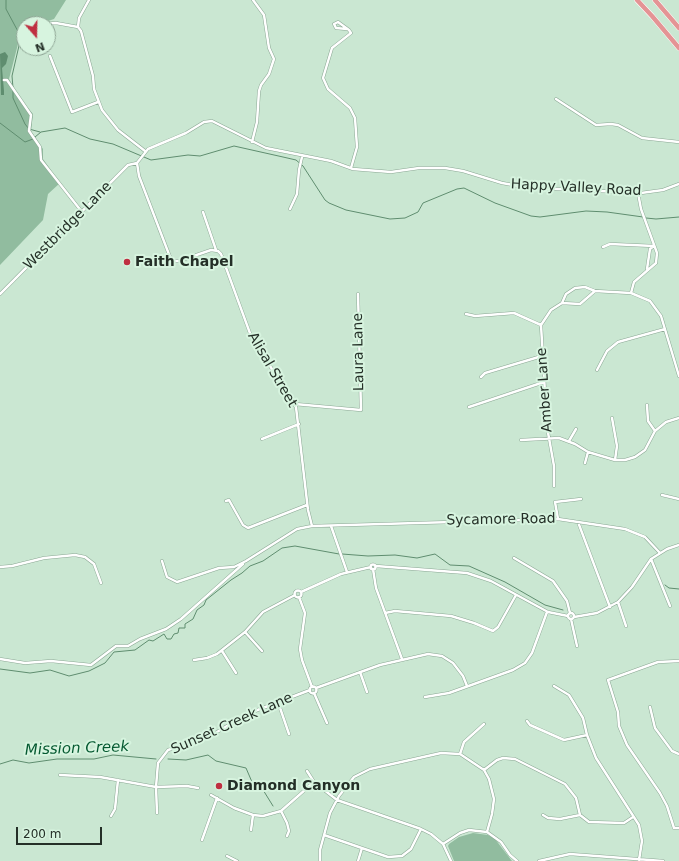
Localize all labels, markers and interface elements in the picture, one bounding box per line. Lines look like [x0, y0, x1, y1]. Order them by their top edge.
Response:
north arrow [16, 16, 56, 56]
text: N [33, 39, 46, 54]
street label: Happy Valley Road [510, 176, 642, 200]
street label: Westbridge Lane [20, 178, 116, 274]
place label: Faith Chapel [135, 254, 234, 270]
marker: Faith Chapel [122, 257, 132, 267]
street label: Laura Lane [350, 313, 368, 391]
street label: Alisal Street [244, 329, 300, 411]
street label: Amber Lane [534, 347, 556, 433]
street label: Sycamore Road [446, 511, 556, 529]
street label: Sunset Creek Lane [169, 690, 295, 758]
water label: Mission Creek [25, 738, 129, 760]
place label: Diamond Canyon [227, 778, 360, 794]
marker: Diamond Canyon [214, 781, 224, 791]
scale bar [18, 819, 104, 845]
text: 200 m [23, 827, 61, 841]

